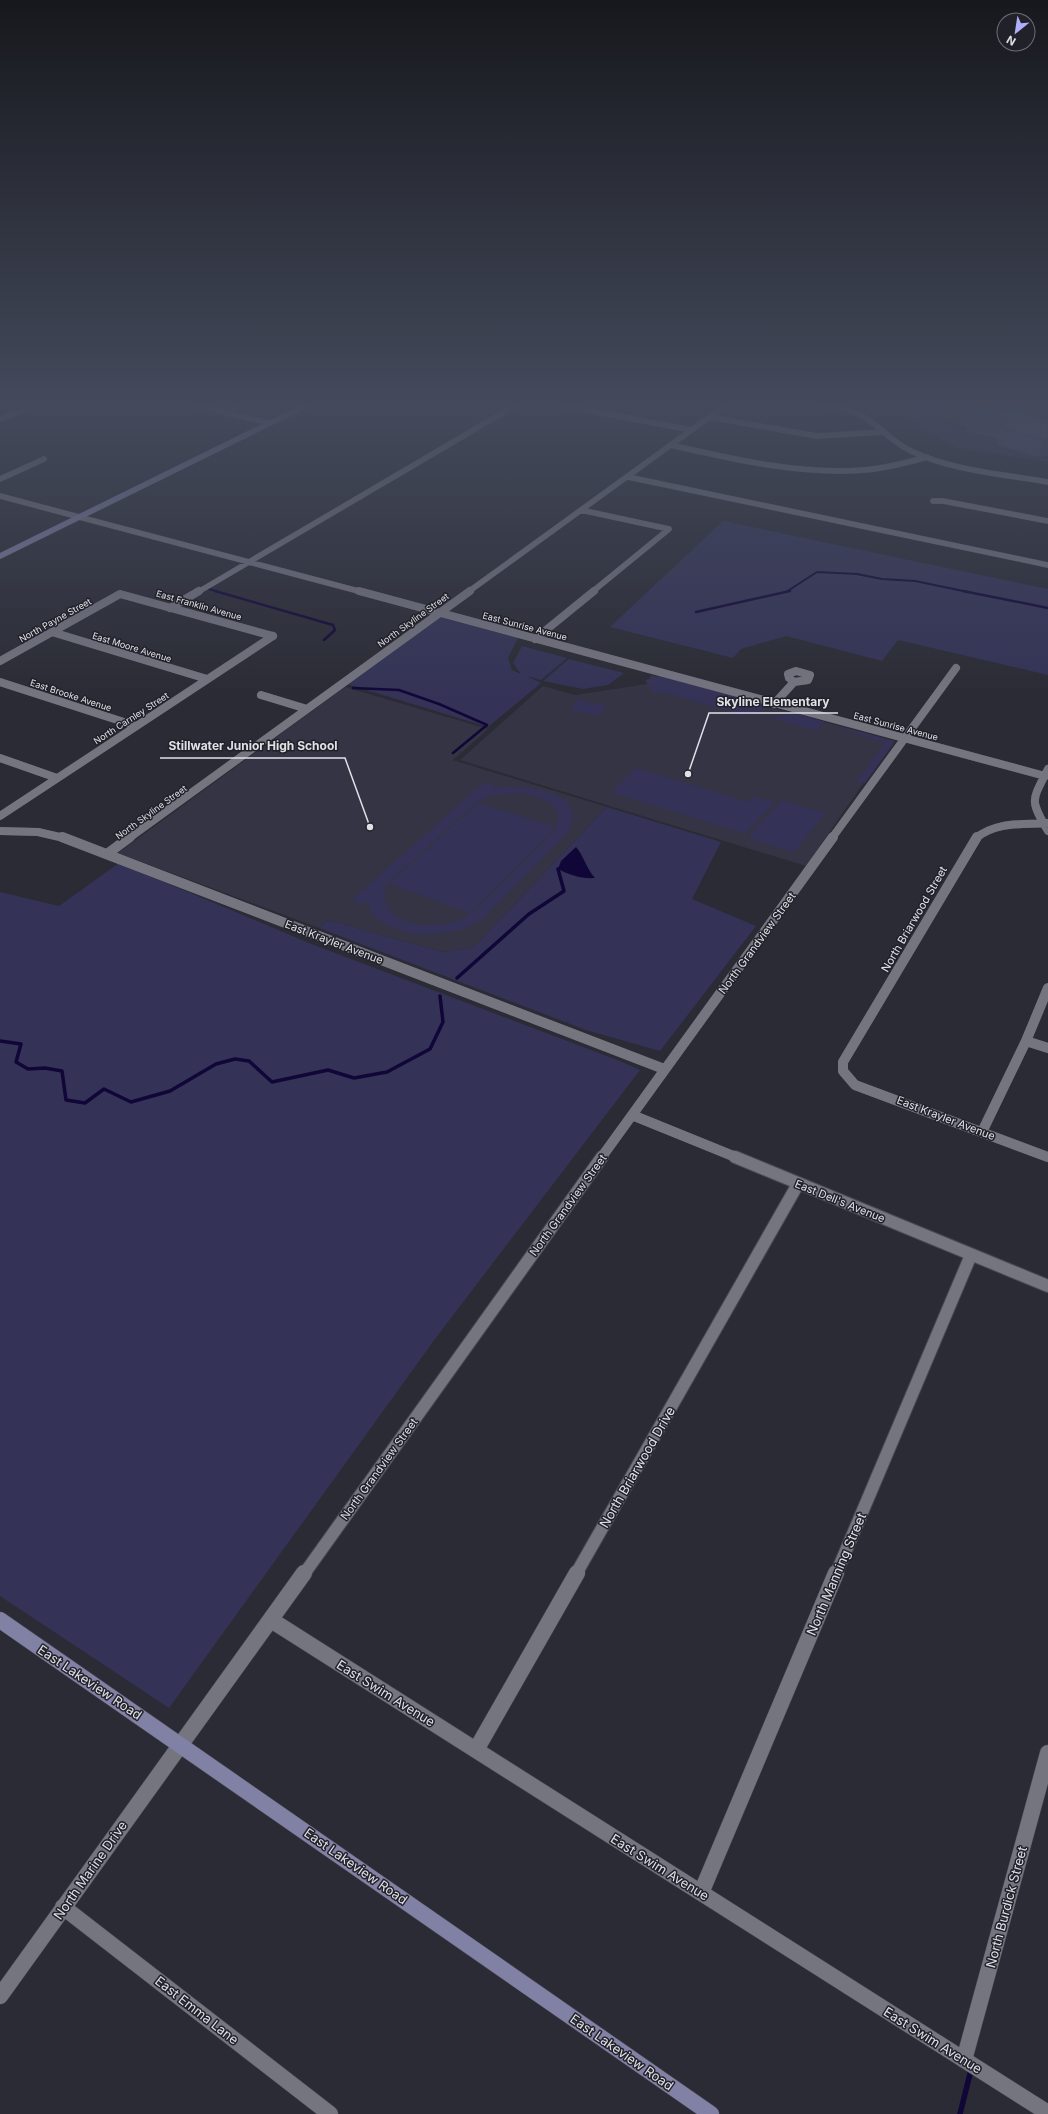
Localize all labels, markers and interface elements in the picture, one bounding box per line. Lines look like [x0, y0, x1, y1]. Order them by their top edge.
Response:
north arrow [996, 12, 1036, 52]
text: N [1004, 33, 1018, 49]
street label: East Franklin Avenue [155, 588, 243, 622]
street label: North Skyline Street [375, 590, 451, 649]
street label: North Payne Street [17, 596, 93, 644]
street label: East Sunrise Avenue [482, 609, 568, 643]
street label: East Moore Avenue [91, 630, 173, 664]
street label: East Brooke Avenue [29, 677, 113, 713]
callout: Skyline Elementary [709, 689, 838, 713]
street label: North Carnley Street [91, 690, 171, 746]
text: Skyline Elementary [716, 694, 830, 709]
street label: East Sunrise Avenue [853, 709, 939, 743]
callout: Stillwater Junior High School [160, 734, 345, 758]
text: Stillwater Junior High School [168, 738, 338, 753]
street label: North Skyline Street [113, 782, 189, 841]
street label: North Briarwood Street [878, 863, 950, 974]
street label: North Grandview Street [715, 889, 799, 997]
street label: East Krayler Avenue [283, 917, 385, 967]
street label: East Krayler Avenue [895, 1093, 997, 1143]
street label: North Grandview Street [526, 1151, 610, 1259]
street label: East Dell's Avenue [793, 1177, 887, 1225]
street label: North Briarwood Drive [596, 1404, 678, 1530]
street label: North Grandview Street [337, 1415, 421, 1523]
street label: North Manning Street [803, 1510, 869, 1638]
street label: East Lakeview Road [35, 1641, 145, 1723]
street label: East Swim Avenue [334, 1656, 438, 1730]
street label: North Marine Drive [50, 1818, 130, 1922]
street label: East Lakeview Road [301, 1824, 411, 1908]
street label: East Swim Avenue [608, 1830, 712, 1904]
street label: North Burdick Street [982, 1844, 1030, 1970]
street label: East Emma Lane [152, 1972, 242, 2048]
street label: East Swim Avenue [881, 2003, 985, 2077]
street label: East Lakeview Road [567, 2010, 677, 2094]

